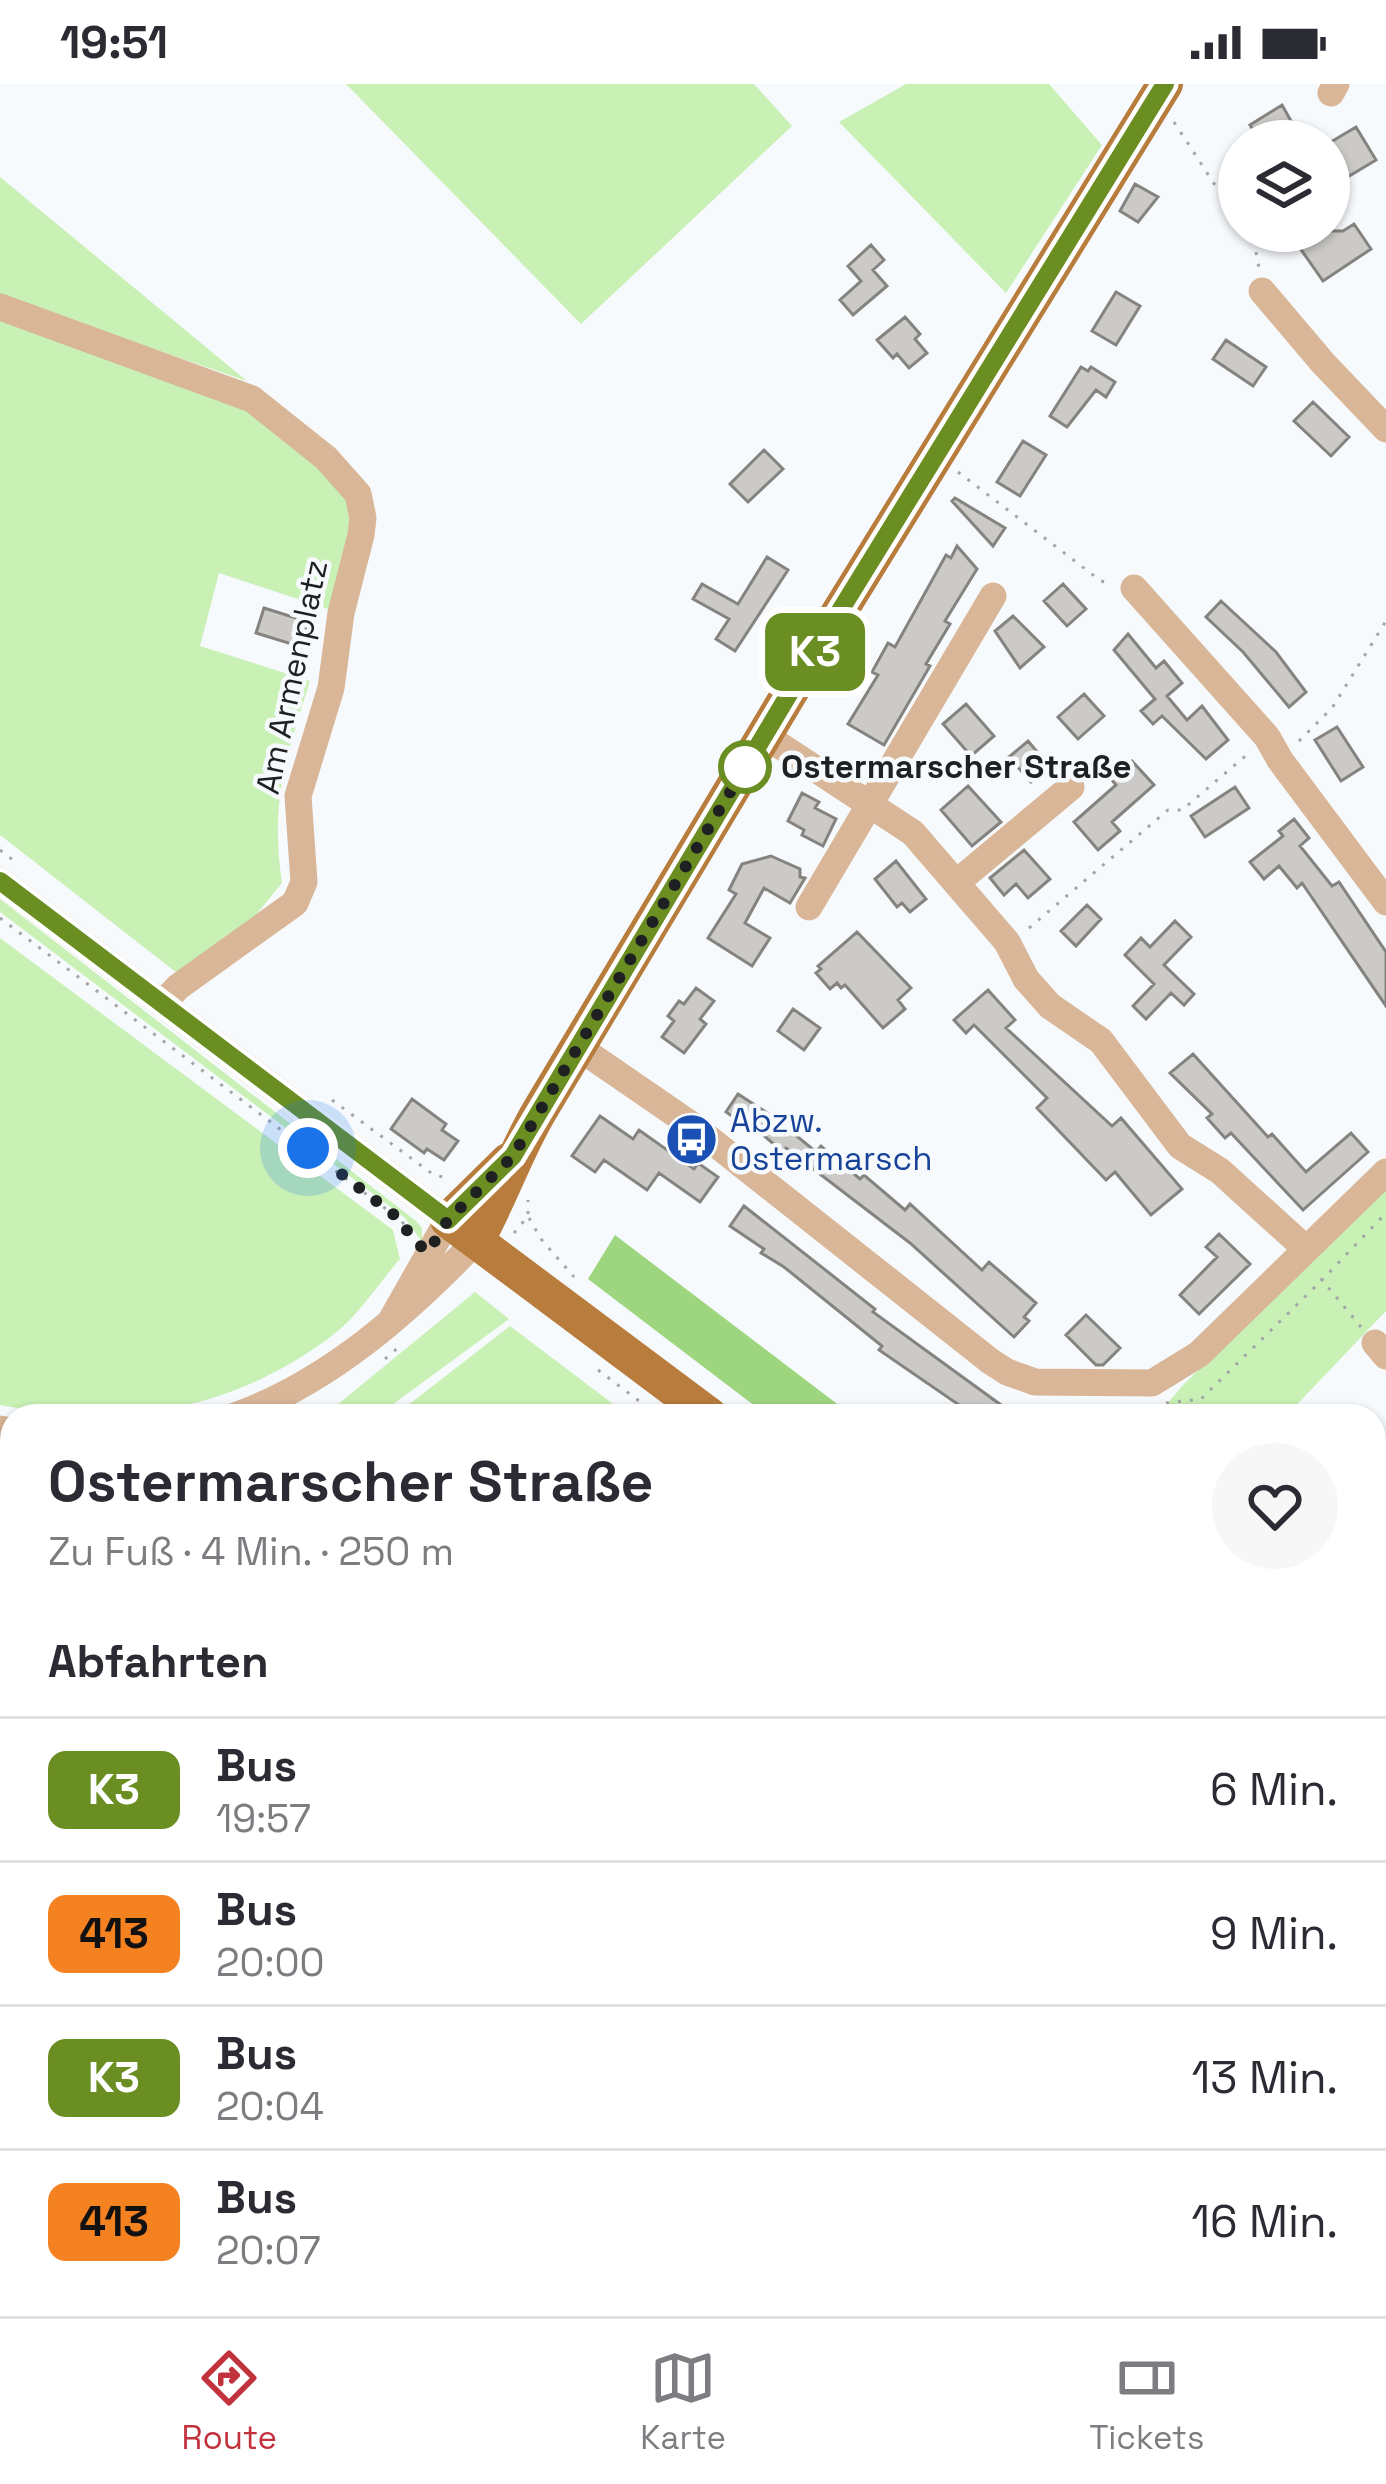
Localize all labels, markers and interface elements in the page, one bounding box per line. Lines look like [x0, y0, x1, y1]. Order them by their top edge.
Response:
text: 19:51 [60, 14, 168, 71]
map controls [1218, 120, 1350, 252]
button: layers [1218, 120, 1350, 252]
street label: Am Armenplatz [247, 556, 337, 798]
line badge: K3 [761, 613, 869, 691]
text: K3 [789, 625, 841, 678]
marker: Ostermarscher Straße [720, 742, 770, 792]
place label: Ostermarscher Straße [781, 746, 1132, 788]
place label: Abzw. Ostermarsch [730, 1100, 932, 1180]
bus stop icon: Abzw. Ostermarsch [663, 1112, 719, 1168]
your location [278, 1118, 338, 1178]
button: heart [1212, 1443, 1338, 1569]
text: Ostermarscher Straße [48, 1445, 653, 1518]
text: Zu Fuß · 4 Min. · 250 m [48, 1527, 454, 1576]
text: Abfahrten [48, 1633, 269, 1690]
text: Bus [216, 1737, 297, 1794]
text: 6 Min. [1210, 1761, 1338, 1818]
text: K3 [88, 1763, 140, 1816]
text: 19:57 [216, 1794, 311, 1843]
text: Bus [216, 1881, 297, 1938]
text: 9 Min. [1210, 1905, 1338, 1962]
text: 413 [79, 1907, 149, 1960]
text: 20:00 [216, 1938, 324, 1987]
text: Bus [216, 2025, 297, 2082]
text: 13 Min. [1192, 2049, 1338, 2106]
text: K3 [88, 2051, 140, 2104]
text: 20:04 [216, 2082, 324, 2131]
text: Bus [216, 2169, 297, 2226]
text: 16 Min. [1191, 2193, 1338, 2250]
text: 413 [79, 2195, 149, 2248]
text: 20:07 [216, 2226, 321, 2275]
tab: Route [182, 2345, 277, 2459]
tab: Karte [640, 2345, 726, 2459]
tab: Tickets [1089, 2345, 1204, 2459]

